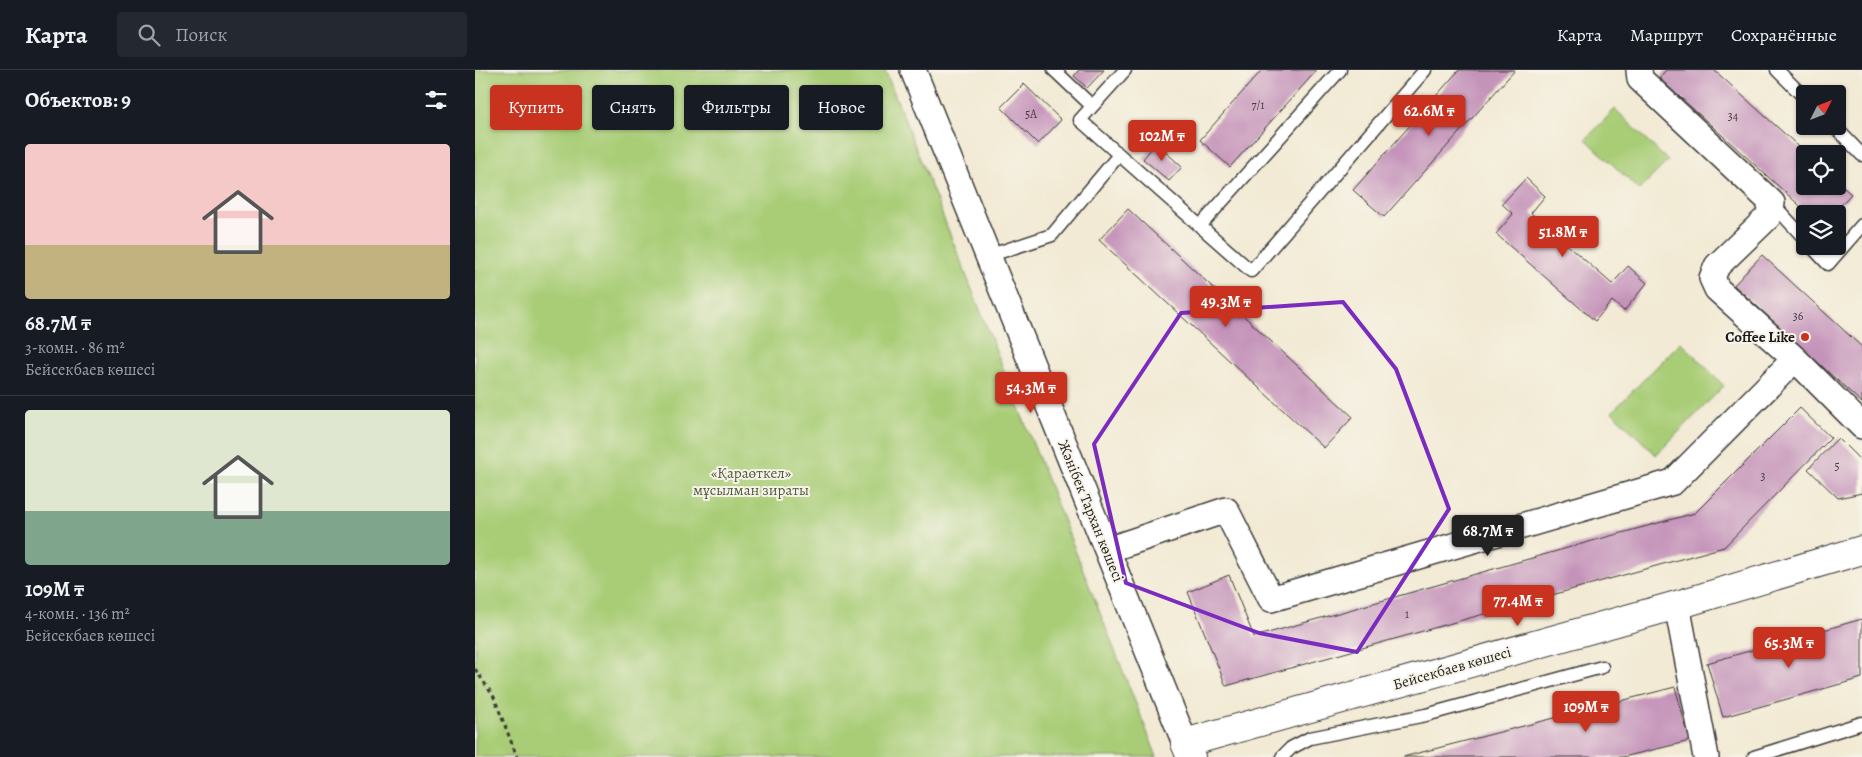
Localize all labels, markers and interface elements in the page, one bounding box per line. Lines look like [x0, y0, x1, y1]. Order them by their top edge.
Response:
search box [117, 12, 467, 57]
text: Карта [25, 19, 87, 51]
icon: search [135, 21, 163, 49]
text: Поиск [175, 22, 227, 48]
text: Карта [1557, 23, 1602, 47]
text: Маршрут [1630, 23, 1703, 47]
text: Сохранённые [1731, 23, 1837, 47]
chip: Купить [490, 85, 582, 130]
chip: Снять [592, 85, 674, 130]
chip: Фильтры [684, 85, 789, 130]
chip: Новое [799, 85, 883, 130]
north arrow [1796, 85, 1846, 135]
map controls [1796, 85, 1846, 255]
text: Объектов: 9 [25, 86, 131, 114]
icon: filters [422, 86, 450, 114]
pin: 62.6M ₸ [1383, 94, 1475, 137]
house number: 7/1 [1251, 97, 1265, 113]
text: 62.6M ₸ [1403, 100, 1455, 122]
house number: 5А [1025, 106, 1038, 122]
house number: 34 [1728, 108, 1739, 124]
pin: 102M ₸ [1121, 119, 1203, 162]
text: 102M ₸ [1139, 125, 1185, 147]
button: locate [1796, 145, 1846, 195]
icon: home [193, 177, 283, 267]
button: layers [1796, 205, 1846, 255]
pin: 51.8M ₸ [1517, 216, 1609, 258]
text: 51.8M ₸ [1539, 221, 1587, 243]
pin: 49.3M ₸ [1180, 286, 1272, 328]
text: 49.3M ₸ [1201, 291, 1251, 313]
house number: 36 [1793, 308, 1804, 324]
text: 68.7M ₸ [25, 309, 91, 337]
place label: Coffee Like [1725, 327, 1795, 347]
marker: Coffee Like [1799, 331, 1811, 343]
text: 3-комн. · 86 m² [25, 337, 125, 359]
text: Бейсекбаев көшесі [25, 359, 155, 381]
pin: 54.3M ₸ [985, 372, 1077, 414]
text: 54.3M ₸ [1006, 377, 1056, 399]
street label: Жәнібек Тархан көшесі [1053, 437, 1129, 585]
icon: home [193, 442, 283, 532]
house number: 5 [1834, 458, 1840, 474]
park label: «Қараөткел» мұсылман зираты [693, 463, 809, 500]
house number: 3 [1761, 468, 1766, 484]
pin: 68.7M ₸ [1442, 514, 1534, 557]
text: 68.7M ₸ [1463, 520, 1513, 542]
text: 109M ₸ [25, 575, 84, 603]
pin: 77.4M ₸ [1472, 584, 1564, 627]
text: 77.4M ₸ [1493, 590, 1543, 612]
text: 4-комн. · 136 m² [25, 603, 130, 625]
house number: 1 [1405, 606, 1409, 622]
text: Бейсекбаев көшесі [25, 625, 155, 647]
pin: 65.3M ₸ [1743, 626, 1835, 669]
text: 65.3M ₸ [1764, 632, 1814, 654]
street label: Бейсекбаев көшесі [1391, 642, 1513, 694]
pin: 109M ₸ [1545, 690, 1627, 733]
text: 109M ₸ [1563, 696, 1609, 718]

